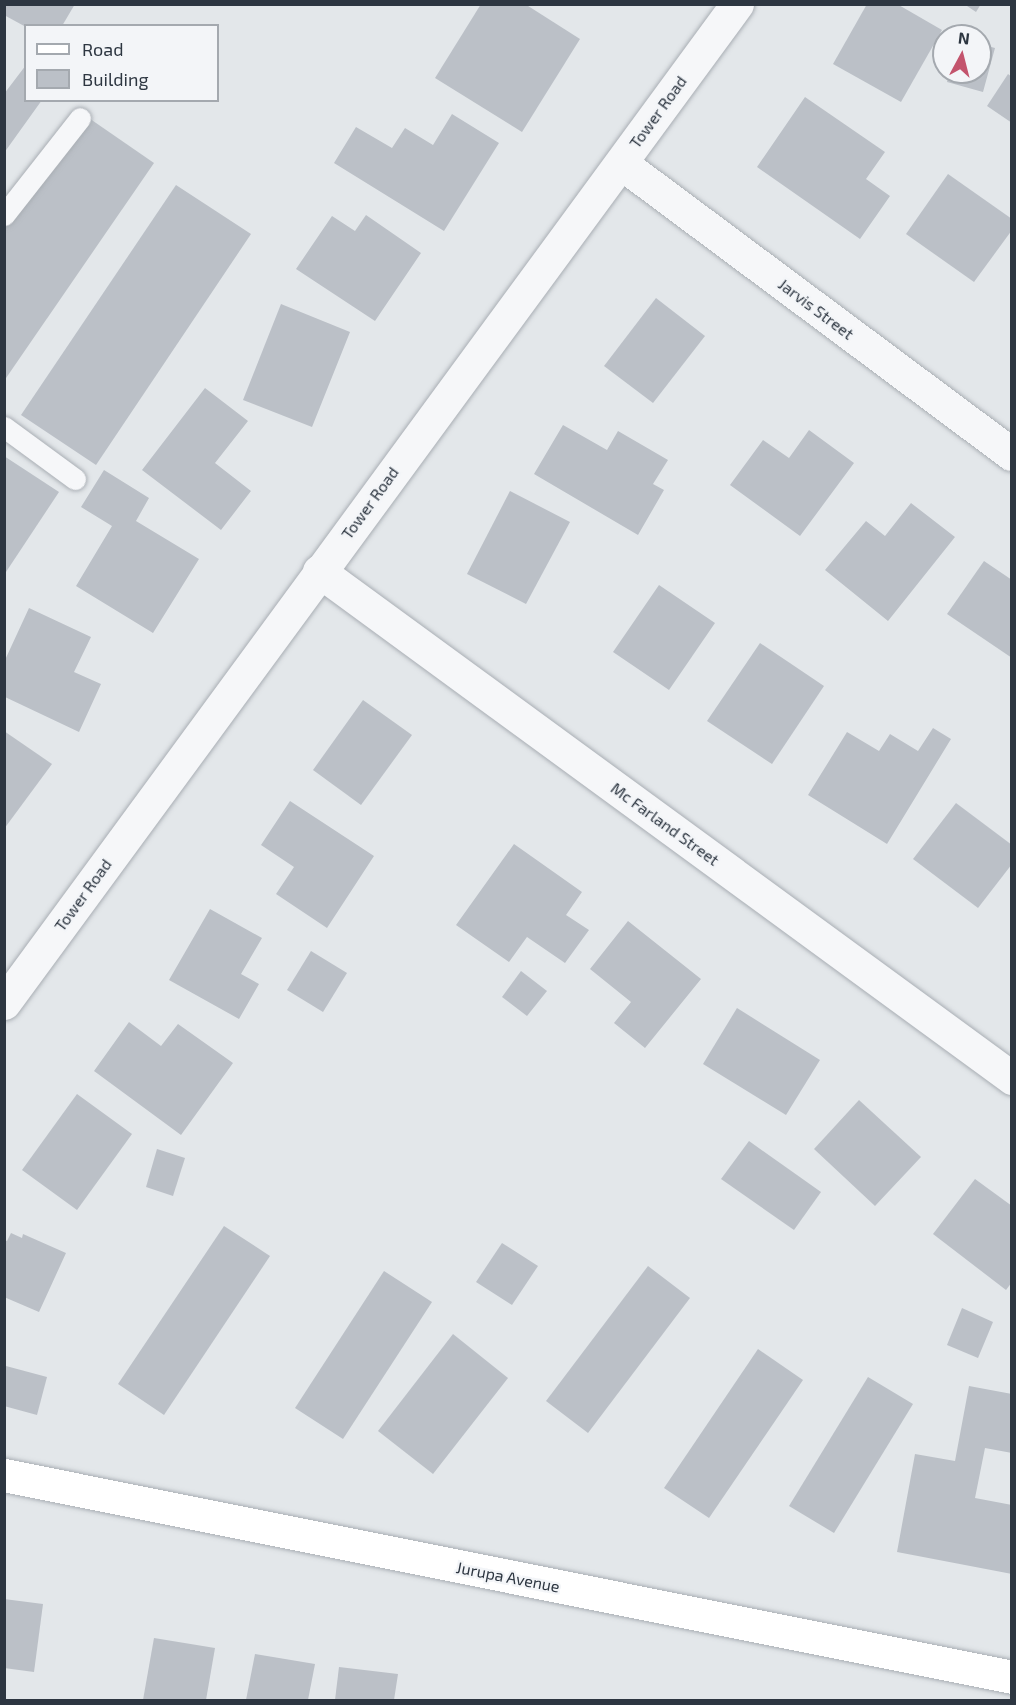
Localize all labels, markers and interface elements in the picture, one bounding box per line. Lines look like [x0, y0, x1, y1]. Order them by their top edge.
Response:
legend [24, 24, 219, 102]
north arrow [932, 24, 992, 84]
text: N [957, 27, 971, 48]
text: Road [82, 38, 123, 60]
text: Building [82, 68, 149, 90]
street label: Tower Road [625, 72, 691, 152]
street label: Jarvis Street [775, 274, 857, 344]
street label: Tower Road [337, 463, 403, 543]
street label: Mc Farland Street [607, 778, 723, 870]
street label: Tower Road [50, 855, 116, 935]
street label: Jurupa Avenue [454, 1558, 562, 1596]

